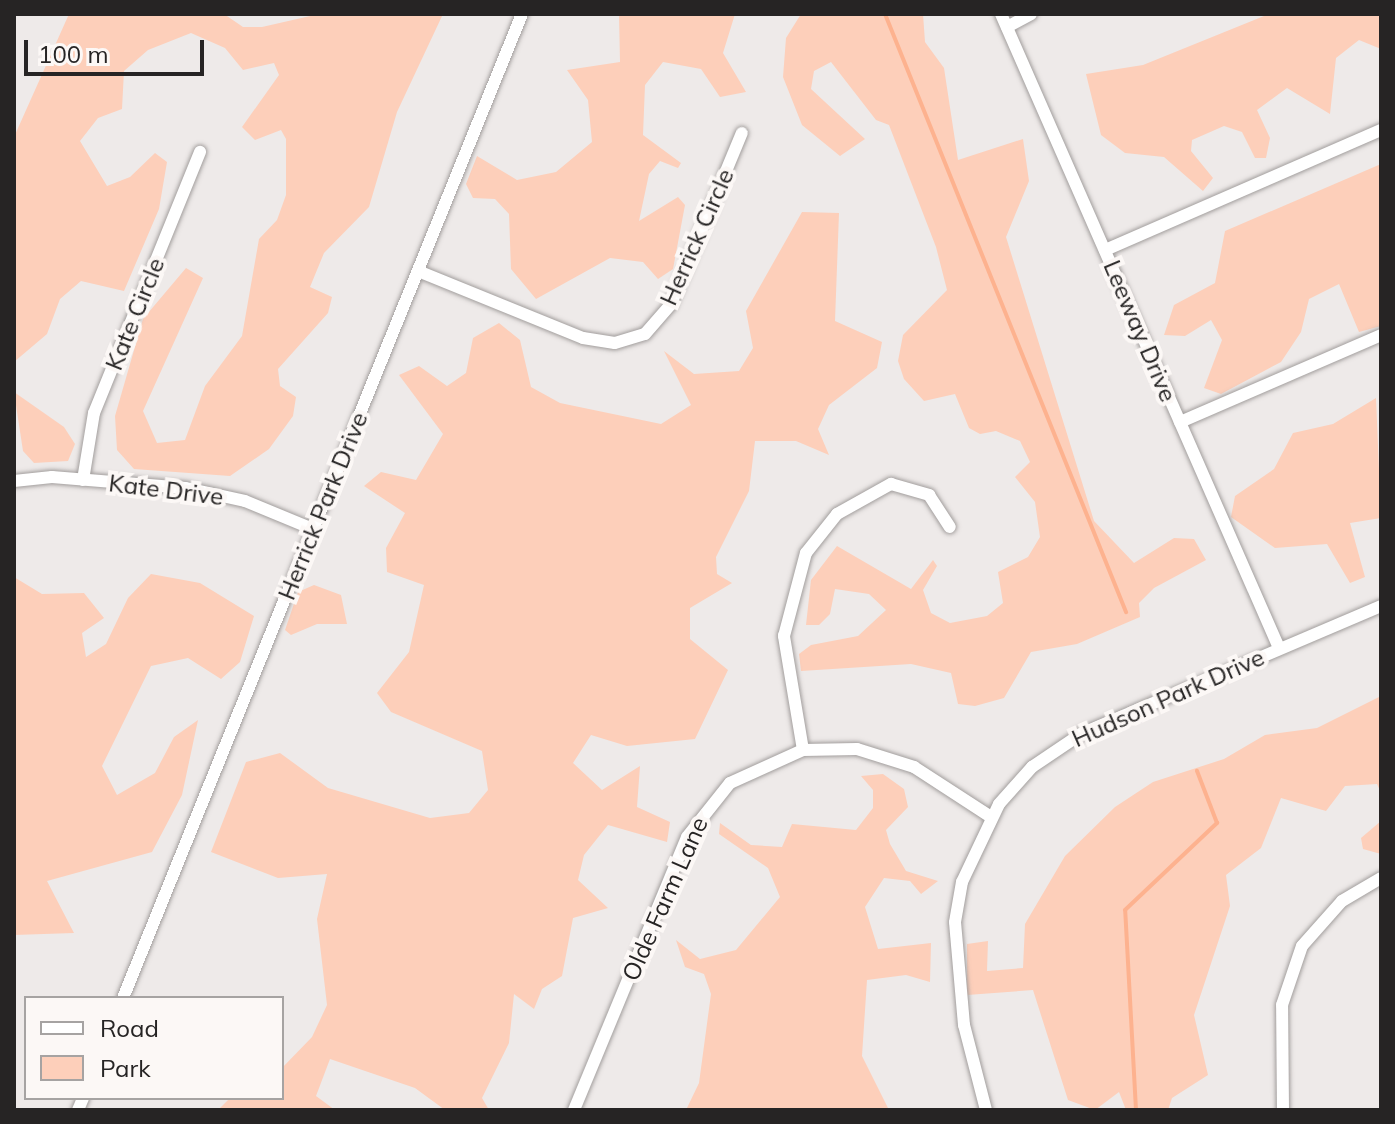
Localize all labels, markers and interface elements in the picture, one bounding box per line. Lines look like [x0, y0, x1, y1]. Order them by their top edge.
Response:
scale bar [28, 24, 208, 74]
text: 100 m [38, 39, 109, 69]
street label: Herrick Circle [654, 164, 740, 310]
street label: Kate Circle [99, 254, 171, 374]
street label: Leeway Drive [1097, 256, 1183, 406]
street label: Herrick Park Drive [272, 408, 374, 604]
street label: Kate Drive [107, 469, 225, 511]
street label: Hudson Park Drive [1067, 643, 1269, 753]
street label: Olde Farm Lane [616, 813, 714, 985]
legend [24, 996, 284, 1100]
text: Road [100, 1013, 159, 1043]
text: Park [100, 1053, 151, 1083]

